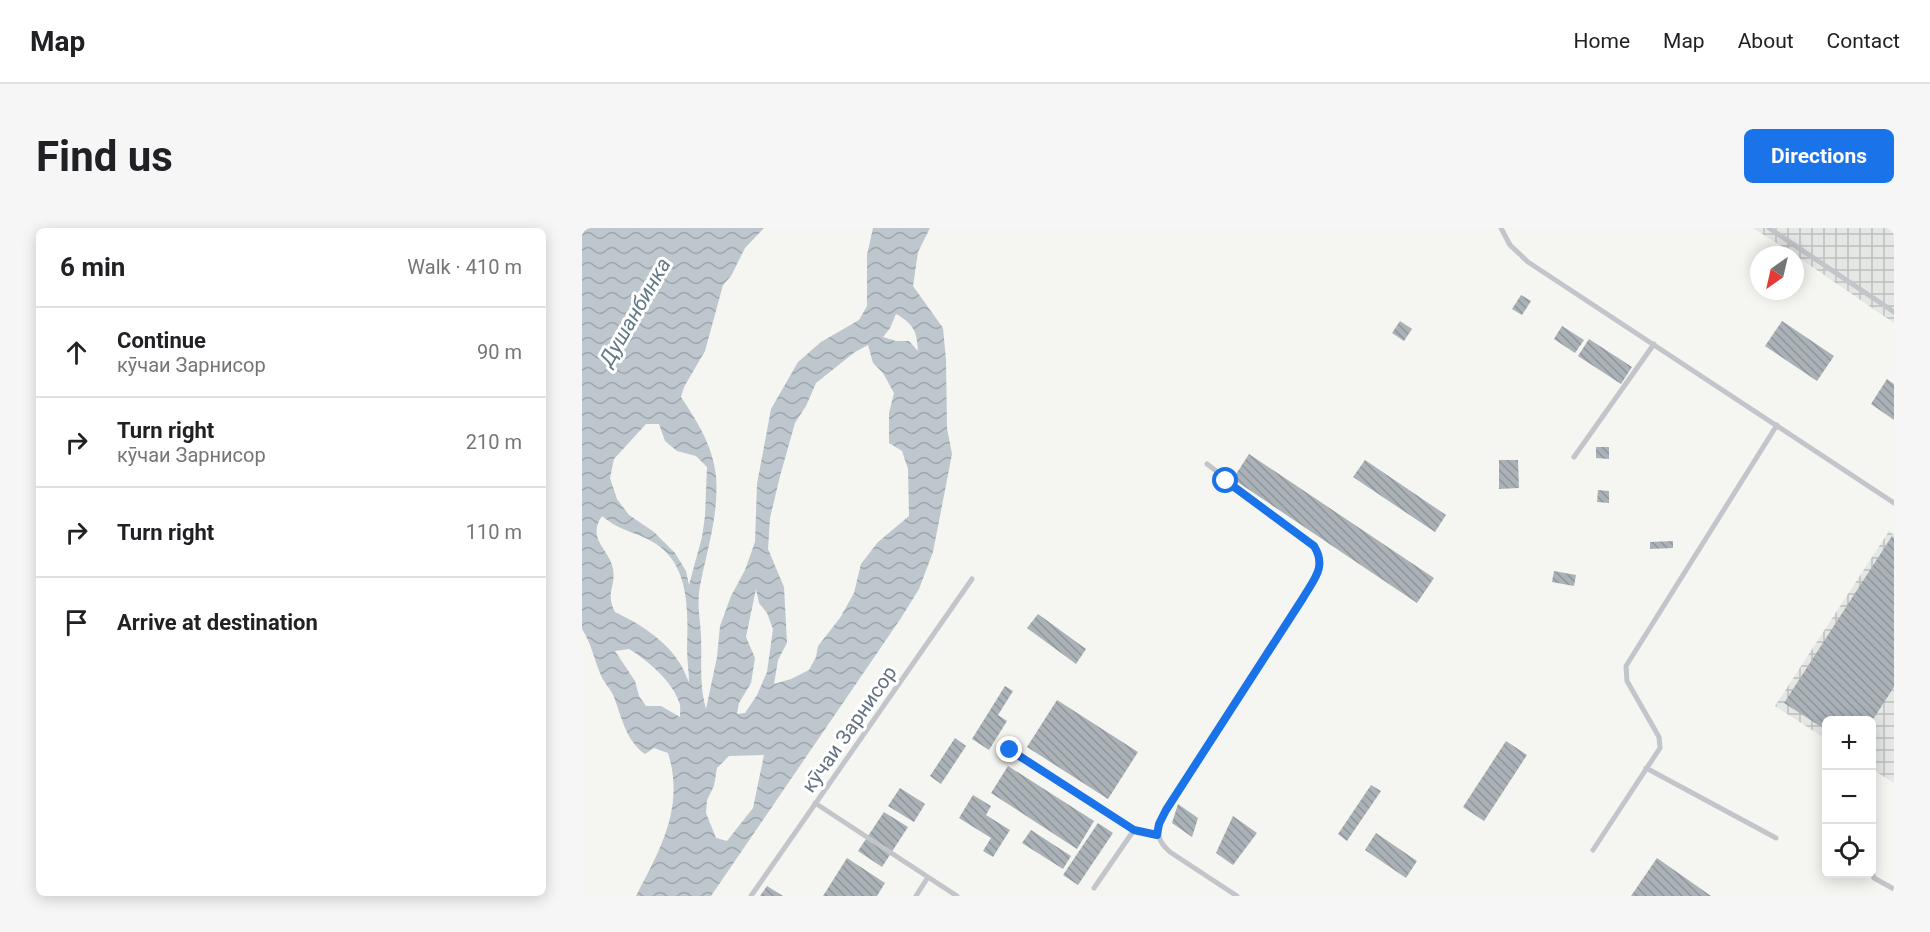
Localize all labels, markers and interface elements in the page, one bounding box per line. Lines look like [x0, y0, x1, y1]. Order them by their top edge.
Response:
text: Map [30, 25, 85, 58]
text: Home [1574, 29, 1630, 53]
text: Map [1663, 29, 1705, 53]
text: About [1738, 29, 1794, 53]
text: Contact [1827, 29, 1900, 53]
button: Directions [1744, 129, 1894, 183]
text: Find us [36, 132, 173, 181]
north arrow [1750, 246, 1804, 300]
text: 6 min [60, 252, 125, 282]
water label: Душанбинка [593, 254, 676, 372]
text: Walk · 410 m [407, 255, 522, 279]
text: Continue [117, 328, 206, 353]
icon: ahead [60, 336, 93, 369]
text: 90 m [477, 340, 522, 364]
text: кӯчаи Зарнисор [117, 353, 266, 377]
text: Turn right [117, 418, 214, 443]
icon: right [60, 426, 93, 459]
text: 210 m [466, 430, 522, 454]
text: кӯчаи Зарнисор [117, 443, 266, 467]
route start [1212, 467, 1238, 493]
icon: right [60, 516, 93, 549]
text: Turn right [117, 520, 214, 545]
text: 110 m [466, 520, 522, 544]
icon: arrive [60, 606, 93, 639]
text: Arrive at destination [117, 610, 318, 635]
street label: кӯчаи Зарнисор [797, 661, 901, 797]
map controls [1822, 716, 1876, 878]
button: + [1822, 716, 1876, 770]
route end [996, 736, 1022, 762]
button: − [1822, 770, 1876, 824]
button: locate [1822, 824, 1876, 878]

